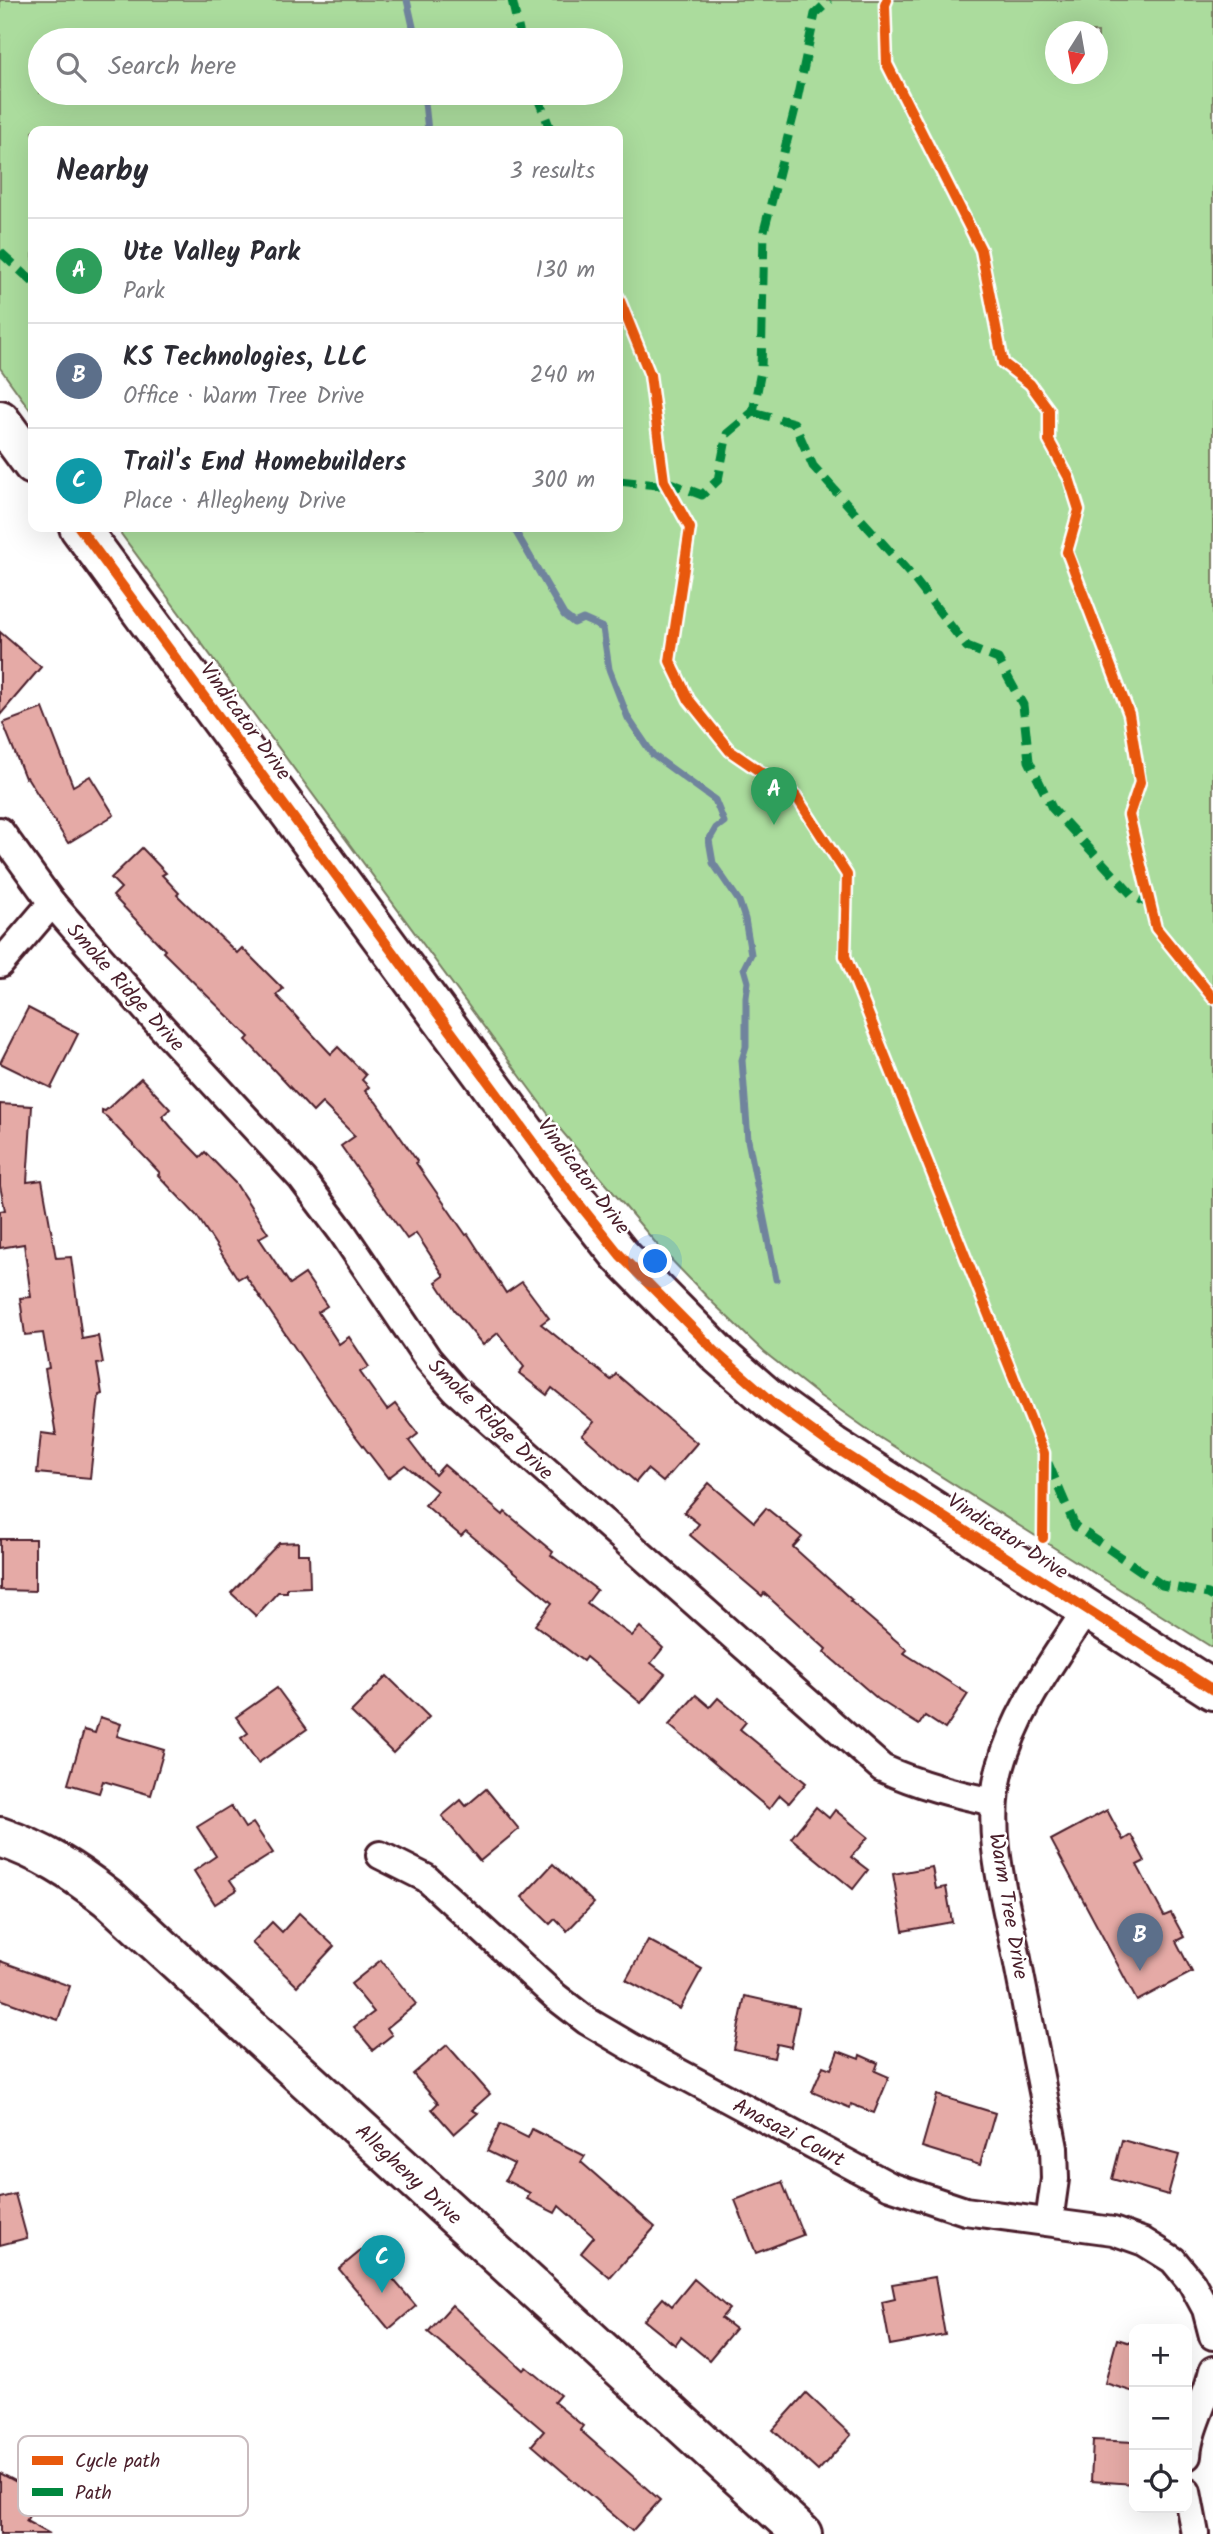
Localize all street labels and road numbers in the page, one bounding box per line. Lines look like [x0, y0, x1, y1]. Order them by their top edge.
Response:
street label: Vindicator Drive [191, 656, 299, 788]
street label: Smoke Ridge Drive [58, 916, 193, 1061]
street label: Vindicator Drive [528, 1112, 638, 1243]
street label: Smoke Ridge Drive [419, 1351, 561, 1489]
street label: Vindicator Drive [940, 1486, 1075, 1589]
street label: Warm Tree Drive [978, 1831, 1037, 1982]
street label: Anasazi Court [726, 2090, 851, 2177]
street label: Allegheny Drive [347, 2116, 470, 2234]

